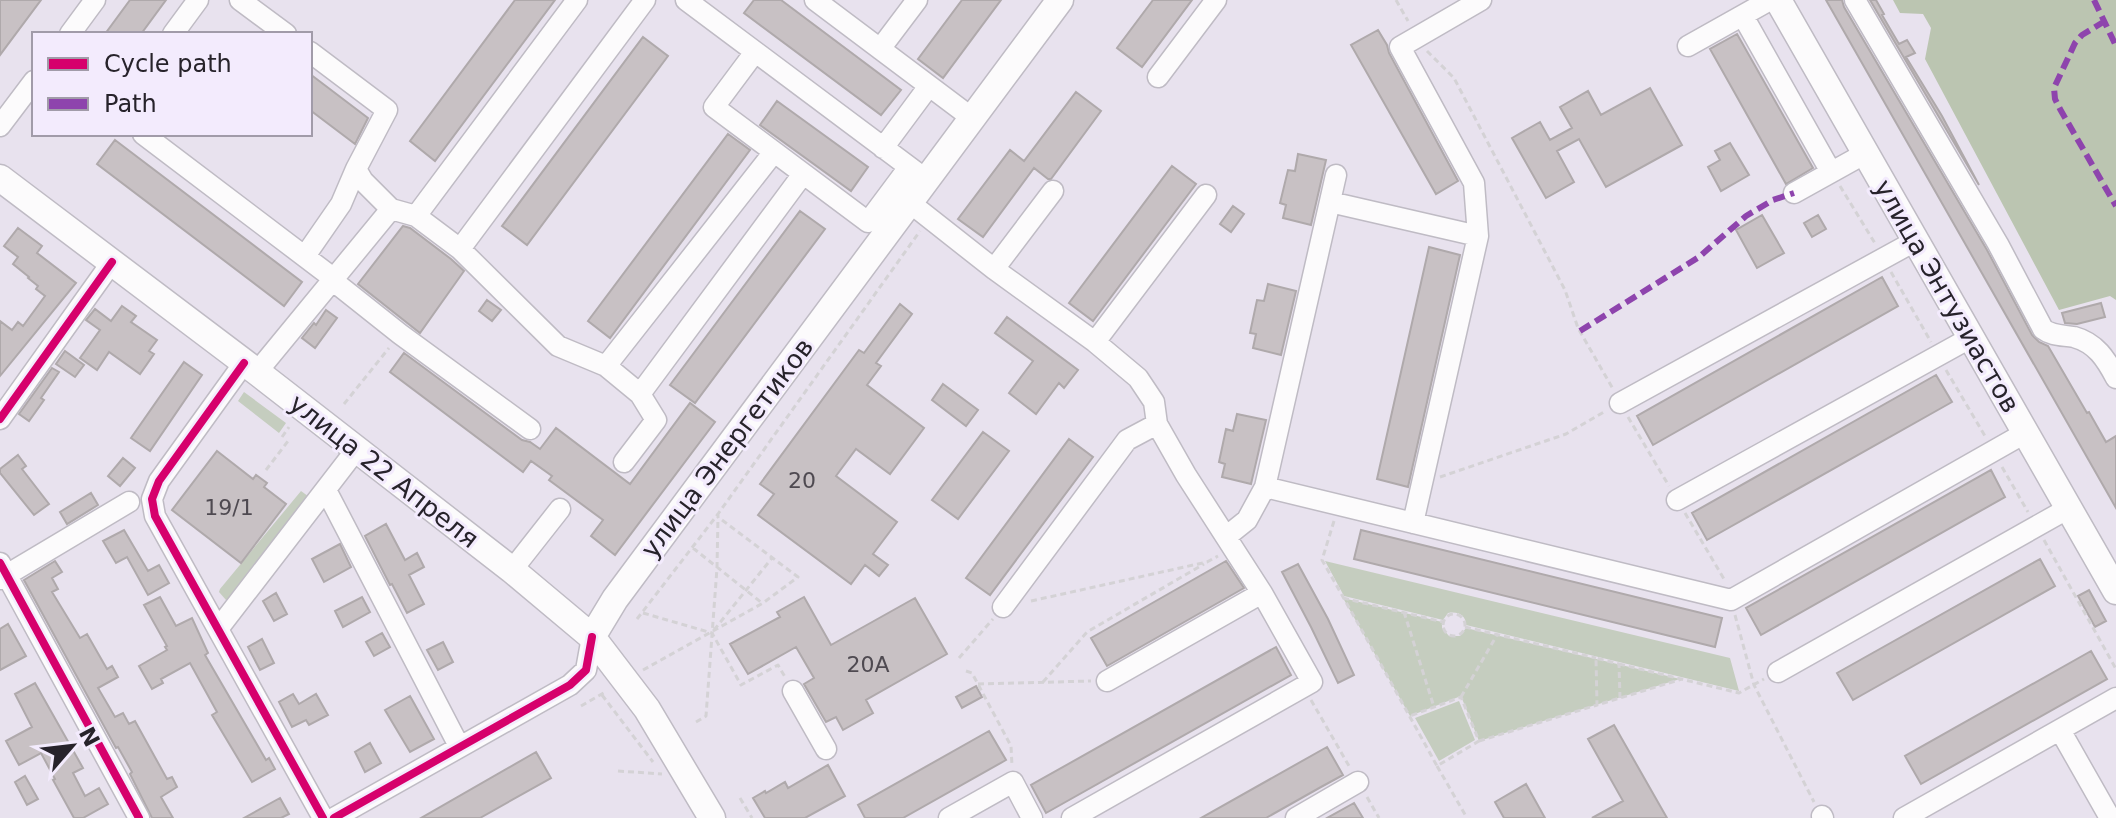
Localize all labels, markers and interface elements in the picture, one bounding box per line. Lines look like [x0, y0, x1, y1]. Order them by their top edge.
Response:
legend [32, 32, 312, 136]
text: Cycle path [104, 50, 232, 78]
text: Path [104, 90, 157, 118]
street label: улица Энтузиастов [1868, 174, 2026, 418]
street label: улица Энергетиков [635, 332, 819, 564]
street label: улица 22 Апреля [283, 388, 485, 554]
house number: 20 [788, 468, 816, 493]
house number: 19/1 [204, 495, 254, 520]
house number: 20А [846, 652, 890, 677]
north arrow [32, 706, 112, 786]
text: N [74, 723, 105, 751]

